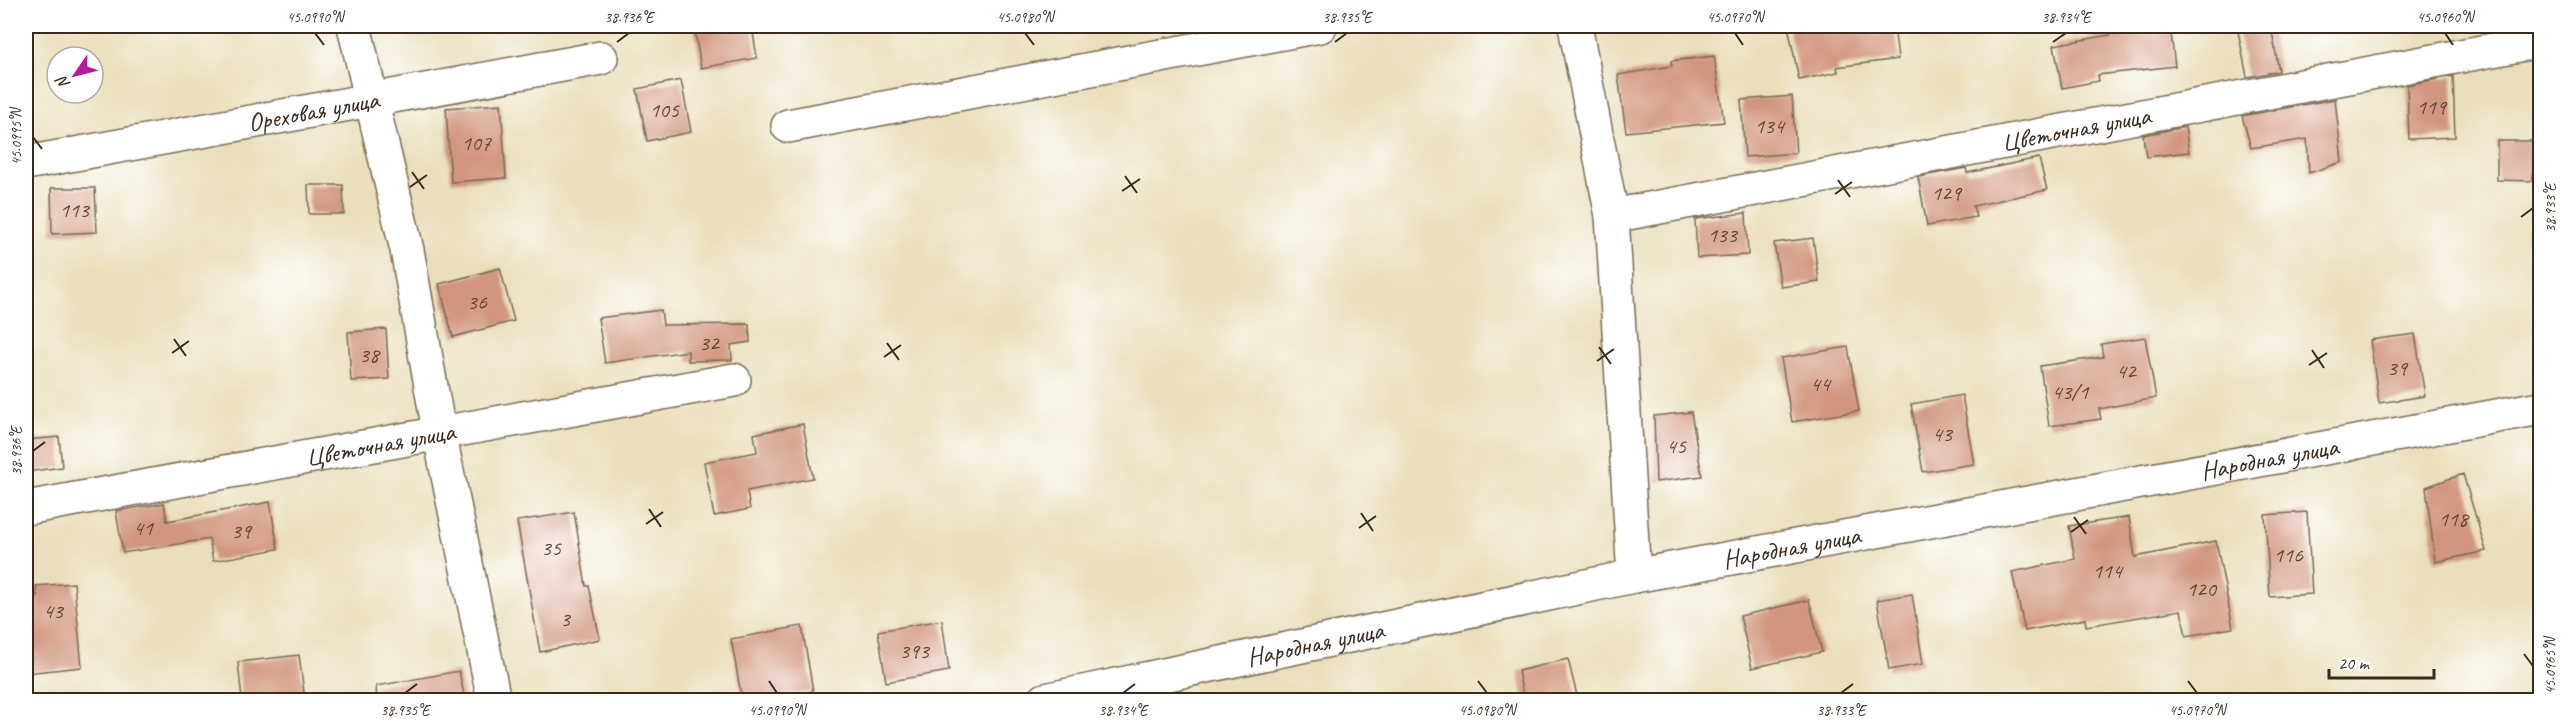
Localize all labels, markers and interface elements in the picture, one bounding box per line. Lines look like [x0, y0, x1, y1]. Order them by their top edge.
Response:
text: 45.0990°N [287, 8, 346, 27]
text: 38.936°E [605, 8, 656, 27]
text: 45.0980°N [997, 8, 1056, 27]
text: 38.935°E [1323, 8, 1374, 27]
text: 45.0970°N [1707, 8, 1766, 27]
text: 38.934°E [2042, 8, 2093, 27]
text: 45.0960°N [2417, 8, 2476, 27]
north arrow [45, 45, 105, 105]
text: N [51, 71, 75, 93]
street label: Ореховая улица [245, 82, 383, 139]
house number: 119 [2416, 93, 2448, 121]
house number: 105 [649, 96, 680, 124]
street label: Цветочная улица [1998, 98, 2155, 159]
text: 45.0995°N [7, 106, 26, 165]
house number: 134 [1754, 112, 1786, 140]
house number: 107 [461, 129, 492, 157]
house number: 129 [1931, 179, 1963, 207]
text: 38.933°E [2541, 181, 2560, 232]
house number: 113 [59, 196, 91, 224]
house number: 133 [1707, 221, 1739, 249]
house number: 36 [467, 288, 488, 316]
house number: 32 [699, 329, 721, 357]
house number: 38 [359, 341, 381, 369]
house number: 39 [2387, 354, 2409, 382]
house number: 42 [2116, 357, 2138, 385]
house number: 44 [1810, 370, 1832, 398]
house number: 43/1 [2052, 378, 2090, 406]
street label: Цветочная улица [303, 414, 459, 474]
house number: 43 [1932, 420, 1954, 448]
text: 38.936°E [7, 424, 26, 475]
street label: Народная улица [2198, 429, 2342, 487]
house number: 45 [1666, 432, 1687, 460]
house number: 118 [2438, 505, 2470, 533]
house number: 41 [133, 514, 154, 542]
house number: 39 [231, 517, 253, 545]
street label: Народная улица [1720, 518, 1864, 576]
house number: 35 [541, 534, 562, 562]
house number: 116 [2273, 541, 2304, 569]
house number: 114 [2092, 557, 2124, 585]
house number: 120 [2186, 575, 2218, 603]
house number: 43 [43, 597, 65, 625]
house number: 3 [560, 605, 572, 633]
street label: Народная улица [1244, 612, 1388, 674]
text: 45.0965°N [2541, 635, 2560, 694]
house number: 393 [899, 637, 931, 665]
scale bar [2329, 642, 2434, 680]
text: 20 m [2338, 652, 2371, 674]
text: 38.935°E [381, 701, 432, 720]
text: 45.0990°N [749, 701, 808, 720]
text: 38.934°E [1099, 701, 1150, 720]
text: 45.0980°N [1459, 701, 1518, 720]
text: 38.933°E [1817, 701, 1868, 720]
text: 45.0970°N [2169, 701, 2228, 720]

